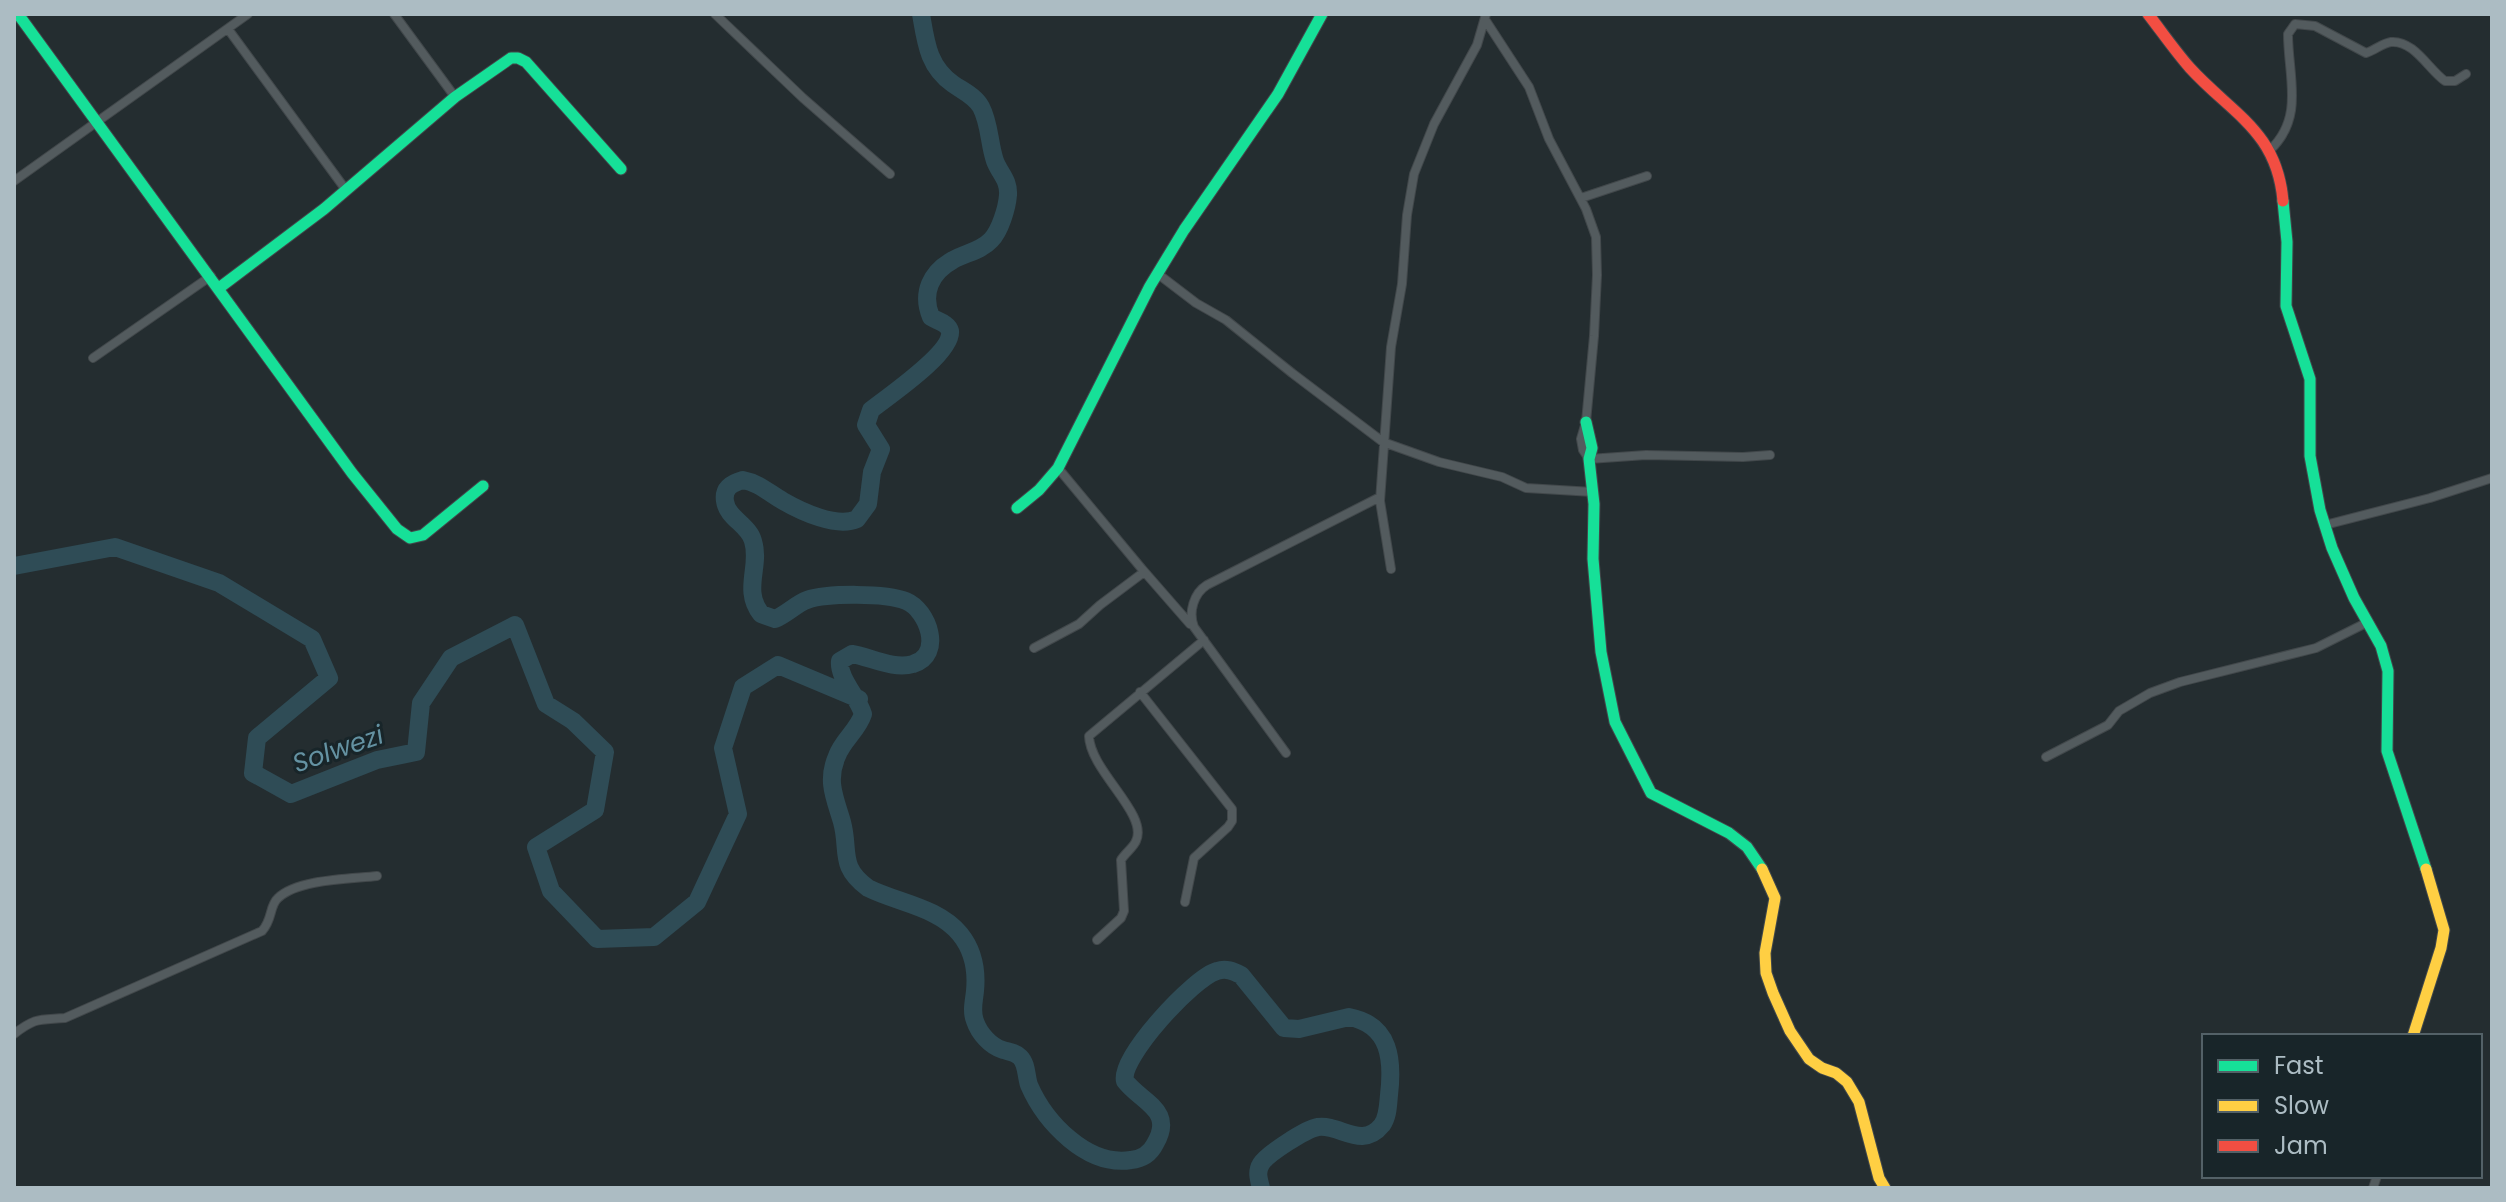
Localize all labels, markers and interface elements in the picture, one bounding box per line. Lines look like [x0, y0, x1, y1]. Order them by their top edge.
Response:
water label: Solwezi [288, 717, 389, 781]
legend [2202, 1034, 2482, 1178]
text: Fast [2274, 1049, 2324, 1082]
text: Slow [2274, 1089, 2329, 1122]
text: Jam [2274, 1129, 2328, 1162]

